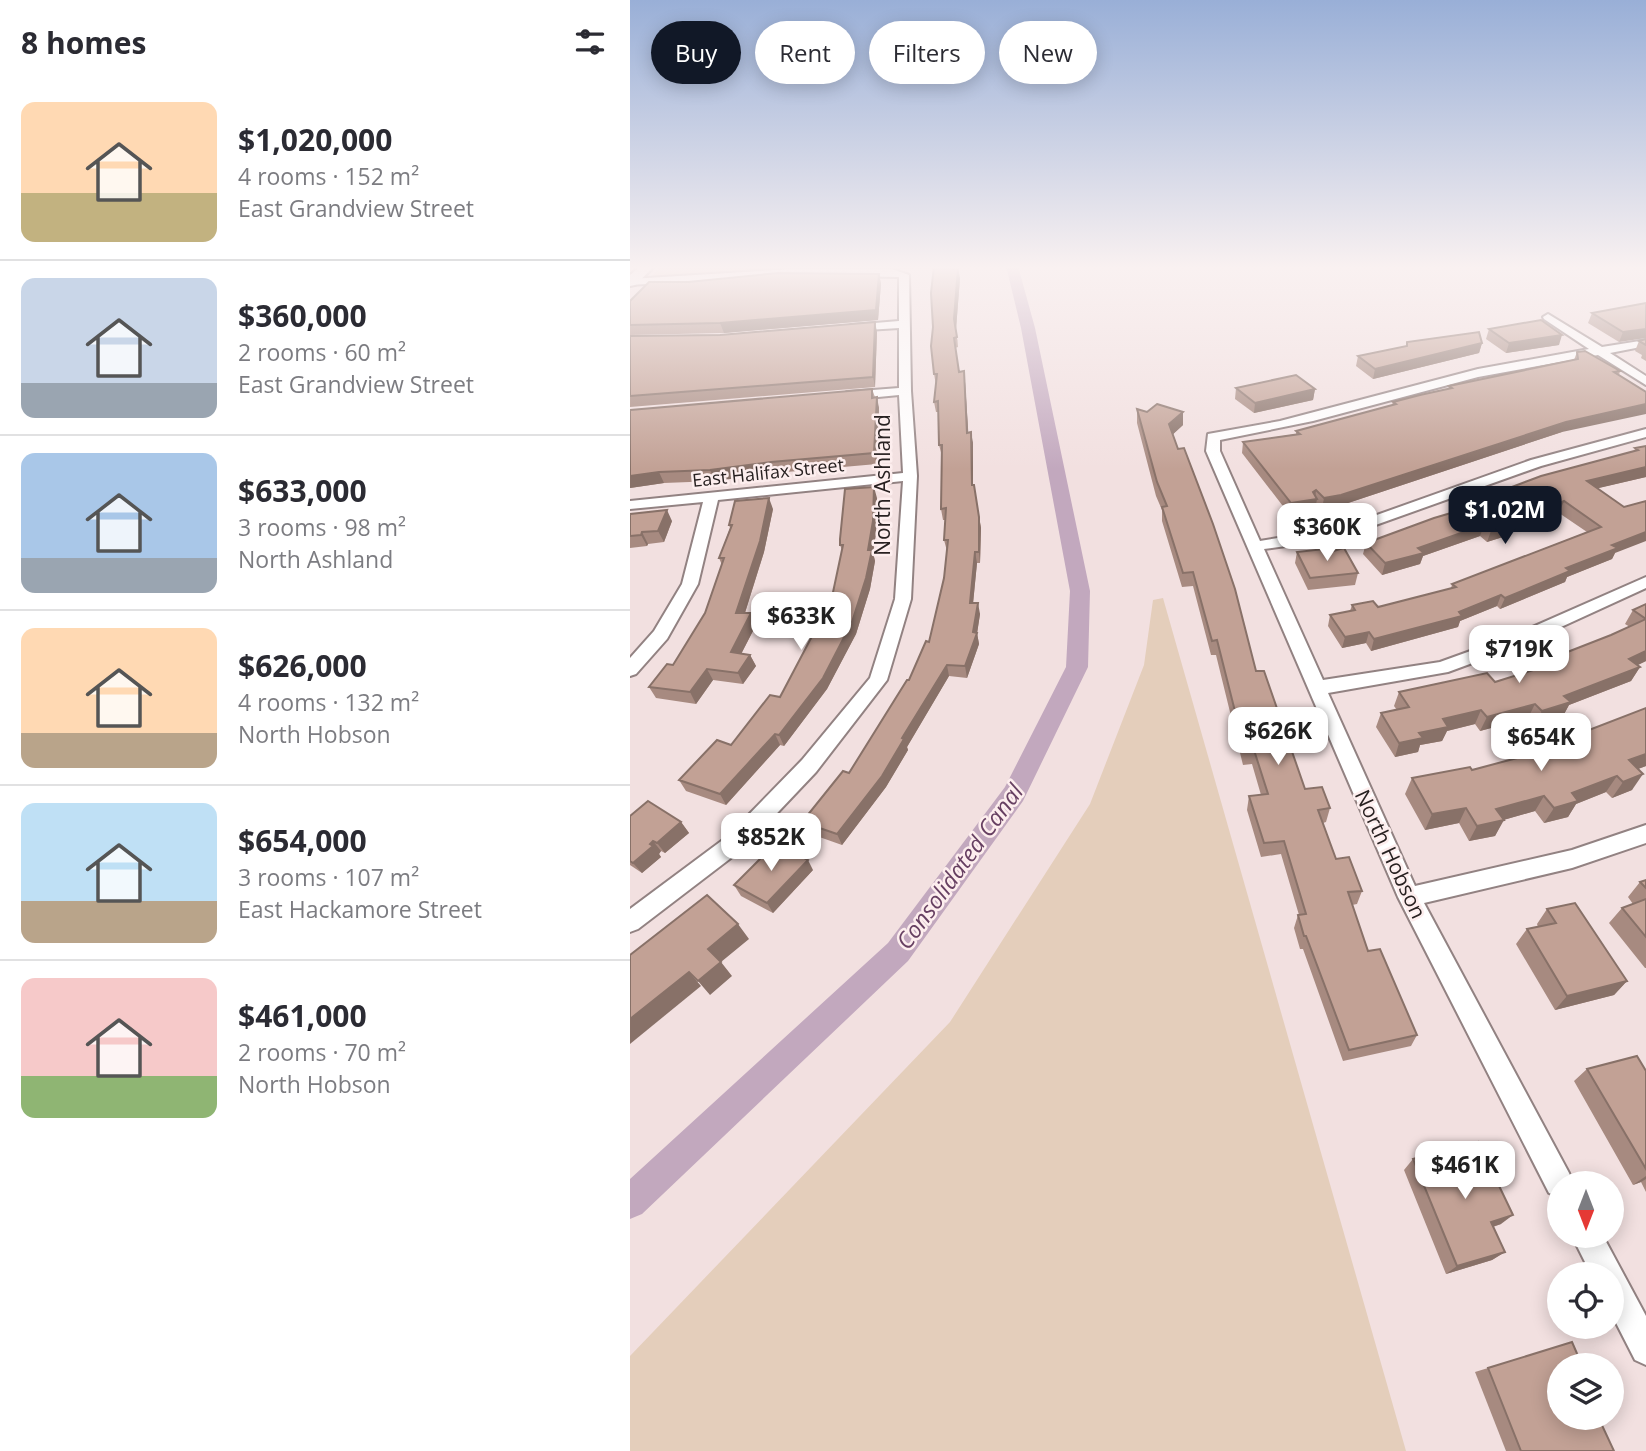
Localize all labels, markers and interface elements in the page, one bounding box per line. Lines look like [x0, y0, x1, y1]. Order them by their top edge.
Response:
chip: Buy [651, 21, 741, 84]
chip: Rent [755, 21, 855, 84]
chip: Filters [869, 21, 985, 84]
chip: New [999, 21, 1097, 84]
text: 8 homes [21, 22, 146, 63]
icon: filters [571, 23, 609, 61]
text: $1,020,000 [238, 119, 392, 160]
icon: home [77, 130, 161, 214]
text: 4 rooms · 152 m² [238, 160, 419, 192]
text: East Grandview Street [238, 192, 474, 224]
text: $360,000 [238, 295, 367, 336]
icon: home [77, 306, 161, 390]
text: 2 rooms · 60 m² [238, 336, 406, 368]
text: East Grandview Street [238, 368, 474, 400]
street label: North Ashland [868, 414, 896, 556]
street label: East Halifax Street [691, 452, 845, 492]
text: $633,000 [238, 470, 367, 511]
icon: home [77, 481, 161, 565]
pin: $1.02M [1448, 486, 1562, 546]
text: $1.02M [1465, 493, 1545, 525]
pin: $360K [1278, 504, 1376, 563]
text: $360K [1293, 510, 1361, 542]
text: 3 rooms · 98 m² [238, 511, 406, 543]
text: North Ashland [238, 543, 393, 575]
pin: $633K [752, 592, 850, 652]
text: $633K [767, 599, 835, 631]
pin: $719K [1470, 626, 1568, 685]
text: $719K [1485, 632, 1553, 664]
text: $626,000 [238, 645, 367, 686]
icon: home [77, 656, 161, 740]
text: 4 rooms · 132 m² [238, 686, 419, 718]
pin: $626K [1229, 708, 1327, 767]
text: $626K [1244, 714, 1312, 746]
pin: $654K [1492, 714, 1590, 773]
text: North Hobson [238, 718, 391, 750]
text: $654K [1507, 720, 1575, 752]
water label: Consolidated Canal [888, 776, 1031, 955]
street label: North Hobson [1349, 785, 1433, 923]
pin: $852K [722, 814, 820, 873]
text: $654,000 [238, 820, 367, 861]
text: $852K [737, 820, 805, 852]
icon: home [77, 831, 161, 915]
text: 3 rooms · 107 m² [238, 861, 419, 893]
text: East Hackamore Street [238, 893, 482, 925]
text: $461,000 [238, 995, 367, 1036]
icon: home [77, 1006, 161, 1090]
text: 2 rooms · 70 m² [238, 1036, 406, 1068]
text: North Hobson [238, 1068, 391, 1100]
pin: $461K [1416, 1142, 1514, 1201]
text: $461K [1431, 1148, 1499, 1180]
north arrow [1547, 1171, 1624, 1248]
map controls [1547, 1171, 1624, 1430]
button: locate [1547, 1262, 1624, 1339]
button: layers [1547, 1353, 1624, 1430]

